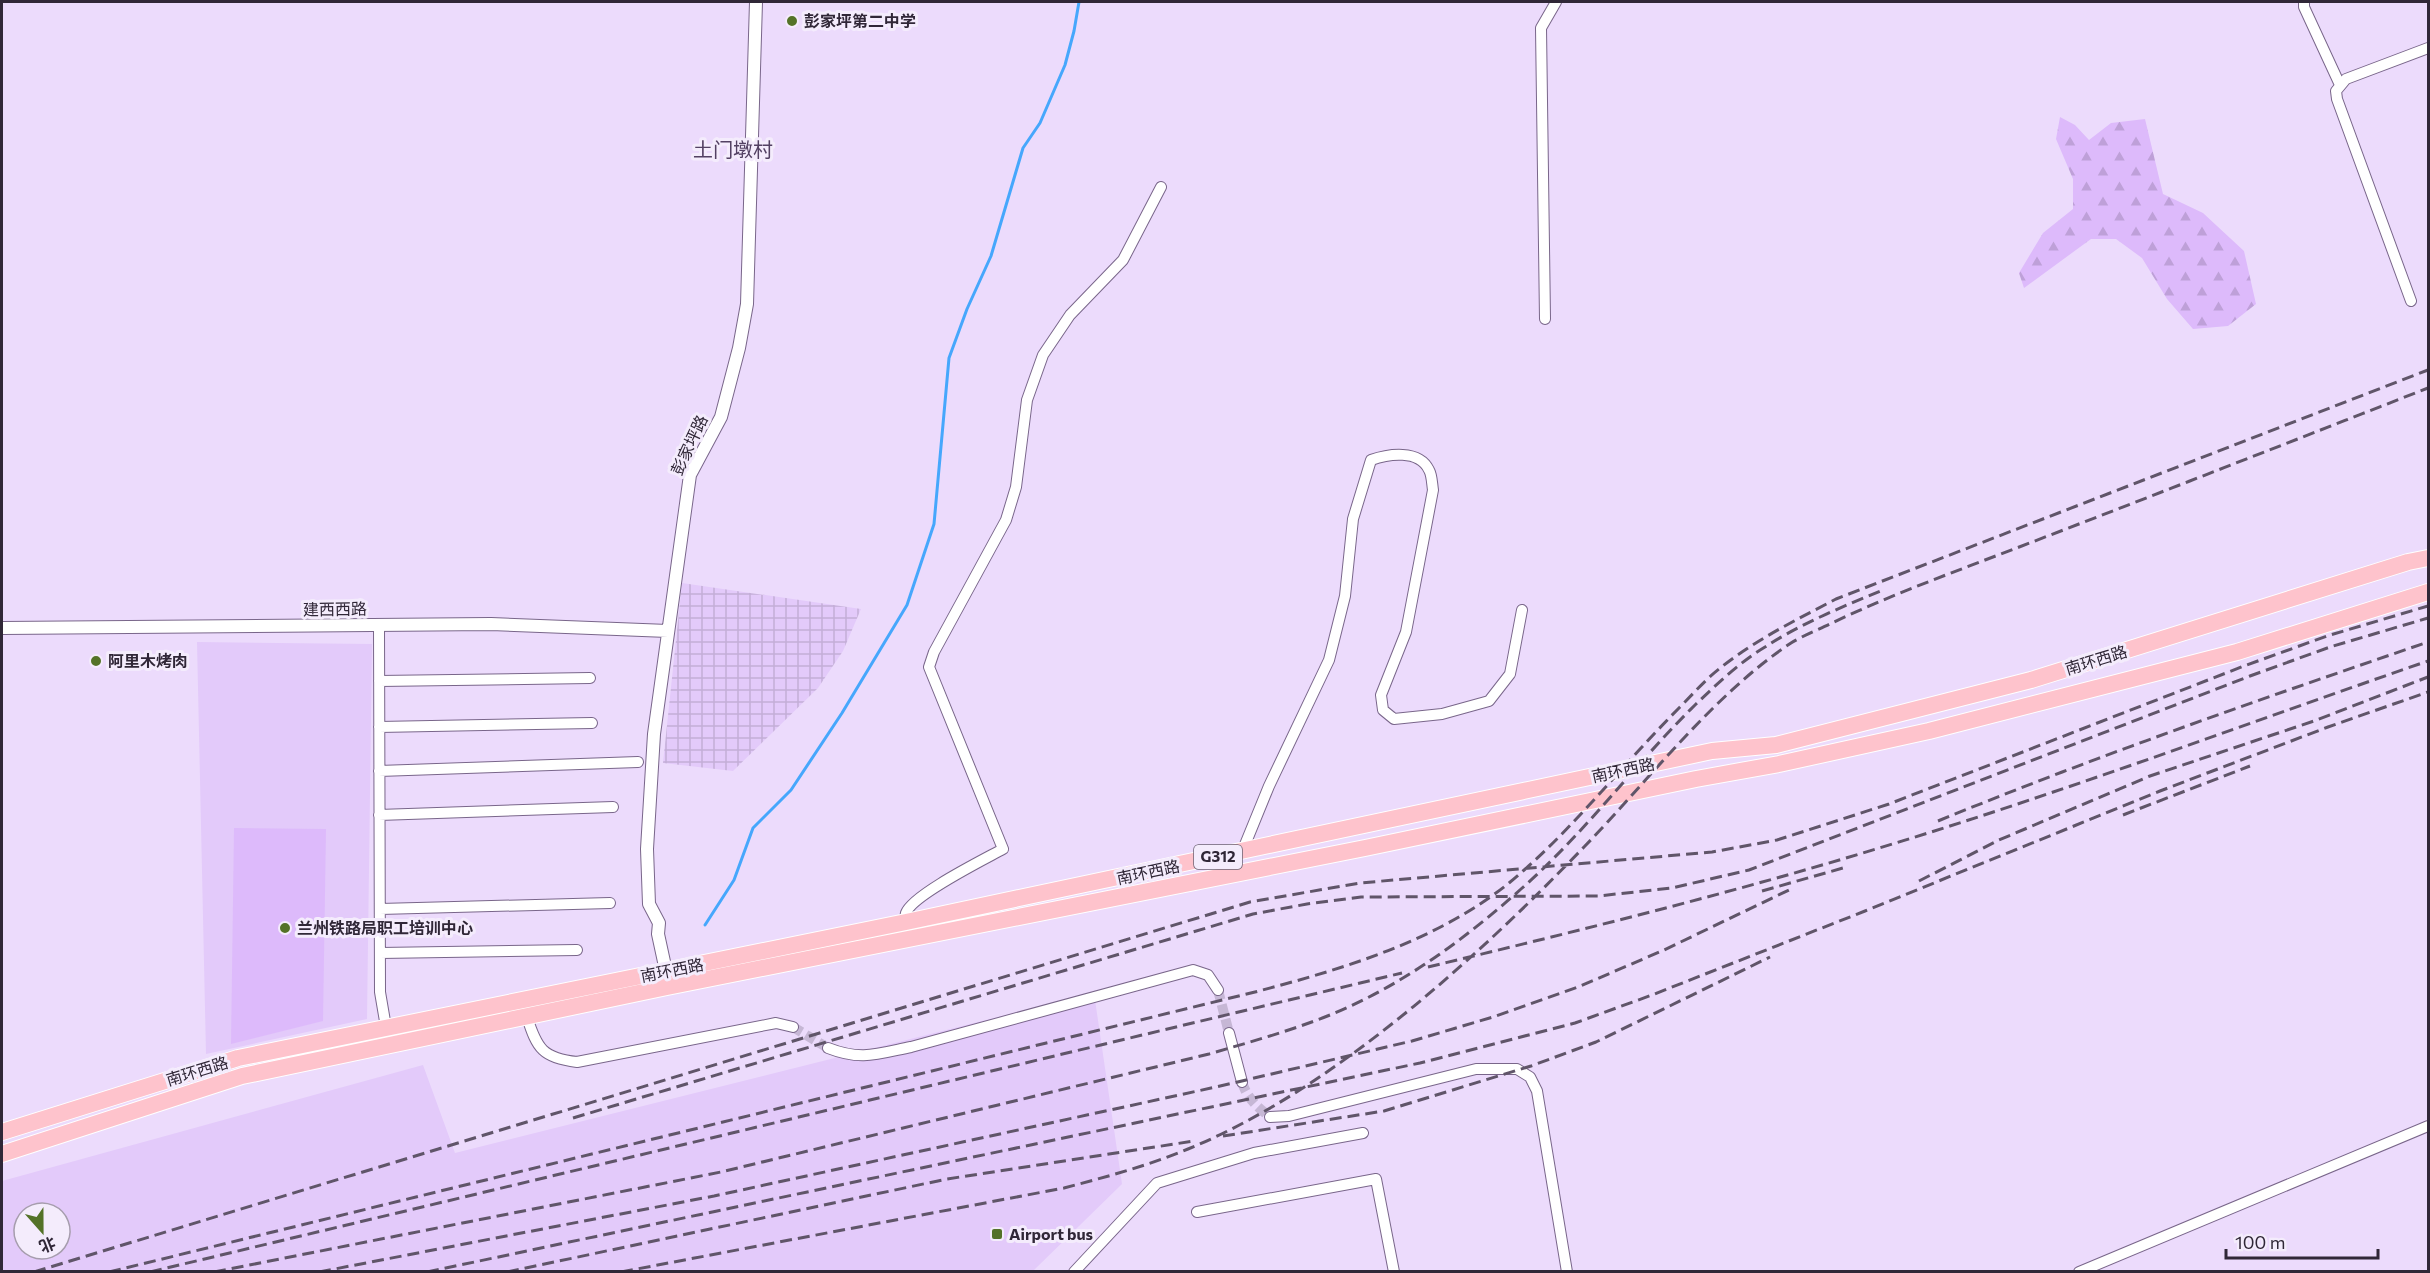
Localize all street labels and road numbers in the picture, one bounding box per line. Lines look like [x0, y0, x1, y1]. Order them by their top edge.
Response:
street label: 彭家坪路 [666, 412, 711, 478]
street label: 建西西路 [303, 598, 367, 619]
street label: 南环西路 [2062, 641, 2129, 678]
street label: 南环西路 [1590, 754, 1656, 785]
road number: G312 [1194, 845, 1242, 869]
street label: 南环西路 [1115, 856, 1181, 887]
street label: 南环西路 [639, 954, 705, 985]
street label: 南环西路 [163, 1052, 230, 1089]

